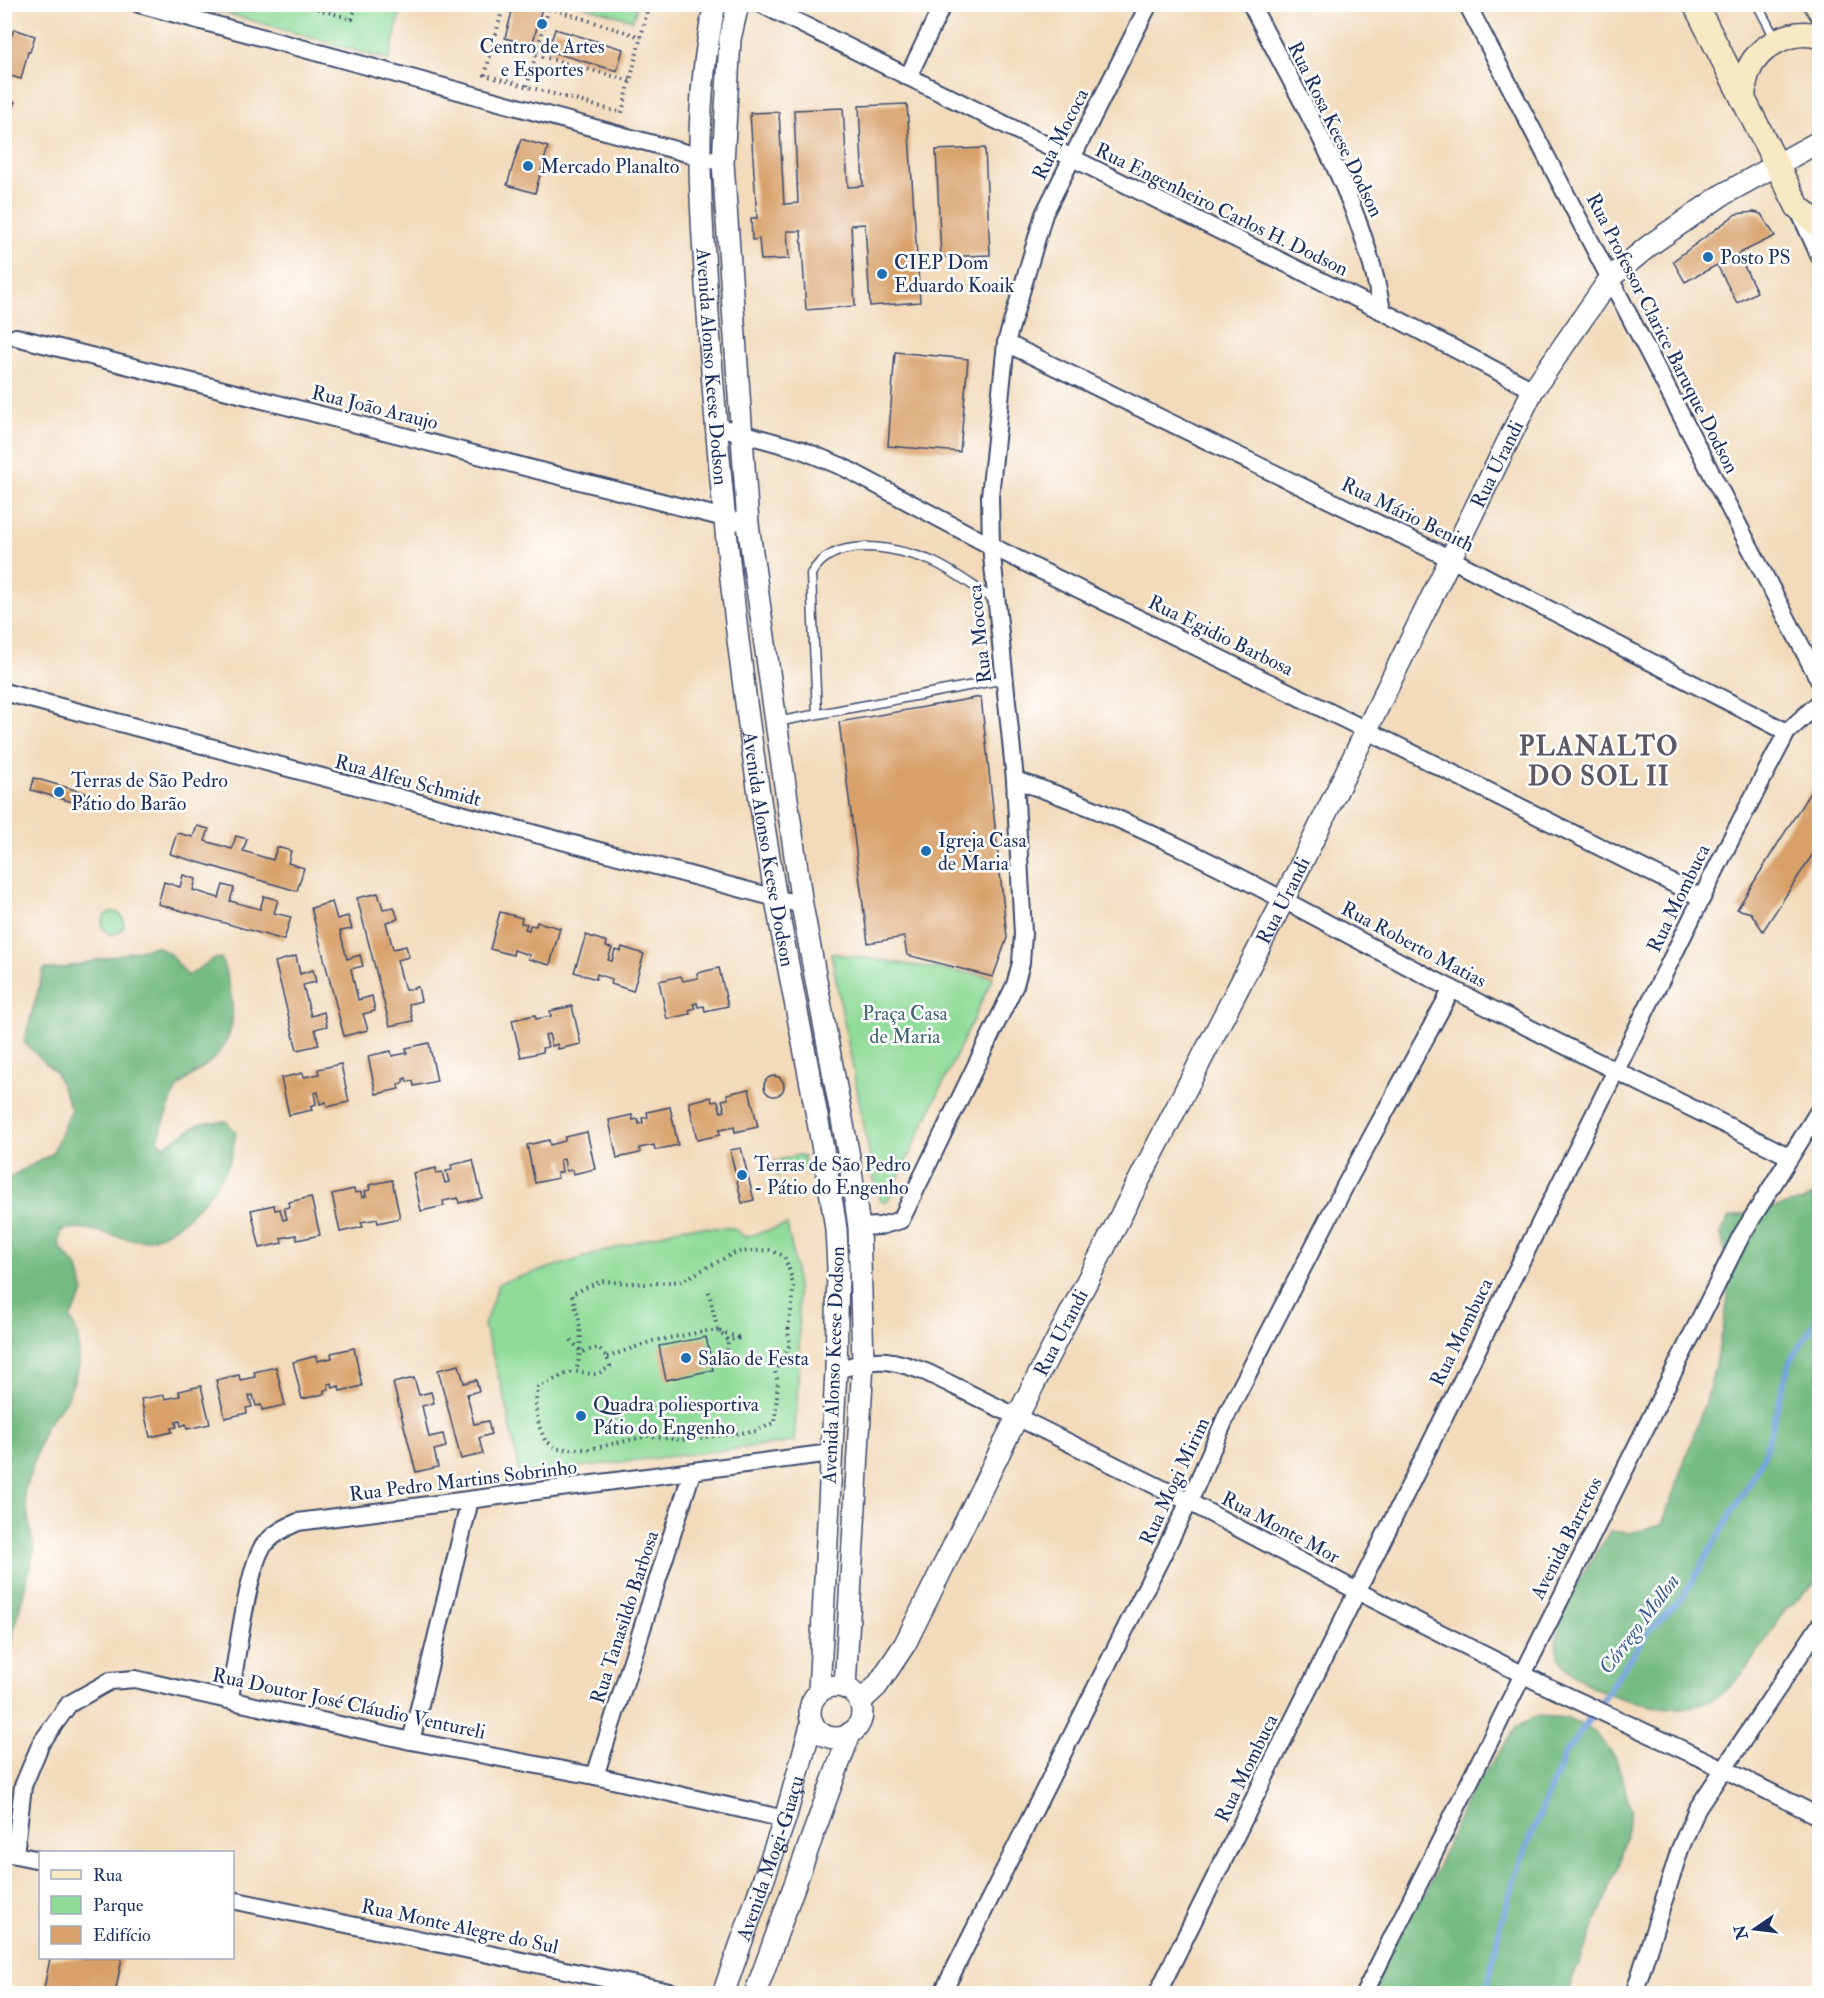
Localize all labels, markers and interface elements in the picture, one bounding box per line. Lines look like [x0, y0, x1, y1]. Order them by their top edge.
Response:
marker: Centro de Artes e Esportes [535, 17, 549, 31]
place label: Centro de Artes e Esportes [479, 34, 605, 83]
street label: Rua Rosa Keese Dodson [1282, 37, 1389, 221]
street label: Rua Mococa [1027, 84, 1094, 184]
street label: Rua Engenheiro Carlos H. Dodson [1091, 137, 1352, 282]
place label: Mercado Planalto [540, 154, 679, 179]
marker: Mercado Planalto [521, 159, 535, 173]
street label: Rua Professor Clarice Baruque Dodson [1581, 189, 1744, 478]
place label: Posto PS [1720, 245, 1791, 270]
street label: Avenida Alonso Keese Dodson [690, 246, 733, 486]
place label: CIEP Dom Eduardo Koaik [894, 250, 1015, 298]
marker: Posto PS [1701, 250, 1715, 264]
marker: CIEP Dom Eduardo Koaik [875, 267, 889, 281]
street label: Rua João Araujo [309, 380, 441, 435]
street label: Rua Urandi [1465, 416, 1529, 512]
street label: Rua Mário Benith [1337, 471, 1479, 558]
street label: Rua Mococa [962, 582, 997, 685]
street label: Rua Egidio Barbosa [1144, 589, 1298, 682]
street label: Avenida Alonso Keese Dodson [737, 729, 800, 969]
district label: PLANALTO DO SOL II [1519, 731, 1679, 793]
street label: Rua Alfeu Schmidt [332, 749, 484, 812]
place label: Terras de São Pedro Pátio do Barão [71, 768, 228, 816]
marker: Terras de São Pedro Pátio do Barão [52, 785, 66, 799]
place label: Igreja Casa de Maria [938, 828, 1027, 876]
street label: Rua Mombuca [1642, 839, 1716, 956]
marker: Igreja Casa de Maria [919, 844, 933, 858]
street label: Rua Urandi [1251, 853, 1316, 948]
street label: Rua Roberto Matias [1337, 896, 1491, 993]
park label: Praça Casa de Maria [862, 1001, 949, 1049]
place label: Terras de São Pedro - Pátio do Engenho [754, 1152, 911, 1200]
marker: Terras de São Pedro - Pátio do Engenho [735, 1168, 749, 1182]
street label: Avenida Alonso Keese Dodson [817, 1246, 850, 1485]
street label: Rua Mombuca [1425, 1273, 1499, 1390]
street label: Rua Urandi [1028, 1285, 1094, 1380]
place label: Salão de Festa [698, 1346, 810, 1371]
marker: Salão de Festa [679, 1351, 693, 1365]
place label: Quadra poliesportiva Pátio do Engenho [593, 1392, 760, 1440]
marker: Quadra poliesportiva Pátio do Engenho [574, 1409, 588, 1423]
street label: Rua Mogi Mirim [1134, 1413, 1215, 1549]
street label: Rua Pedro Martins Sobrinho [348, 1454, 578, 1507]
street label: Avenida Barretos [1524, 1473, 1608, 1605]
street label: Rua Monte Mor [1217, 1486, 1345, 1569]
street label: Rua Tanasildo Barbosa [585, 1527, 664, 1707]
water label: Córrego Mollon [1593, 1569, 1686, 1680]
street label: Rua Doutor José Cláudio Ventureli [210, 1662, 488, 1745]
street label: Rua Mombuca [1210, 1709, 1284, 1826]
street label: Avenida Mogi-Guaçu [731, 1773, 810, 1945]
legend [39, 1851, 234, 1959]
text: Rua [93, 1864, 123, 1887]
street label: Rua Monte Alegre do Sul [359, 1893, 561, 1960]
text: Parque [93, 1894, 144, 1917]
north arrow [1725, 1899, 1785, 1959]
text: N [1730, 1922, 1753, 1943]
text: Edifício [93, 1924, 151, 1947]

